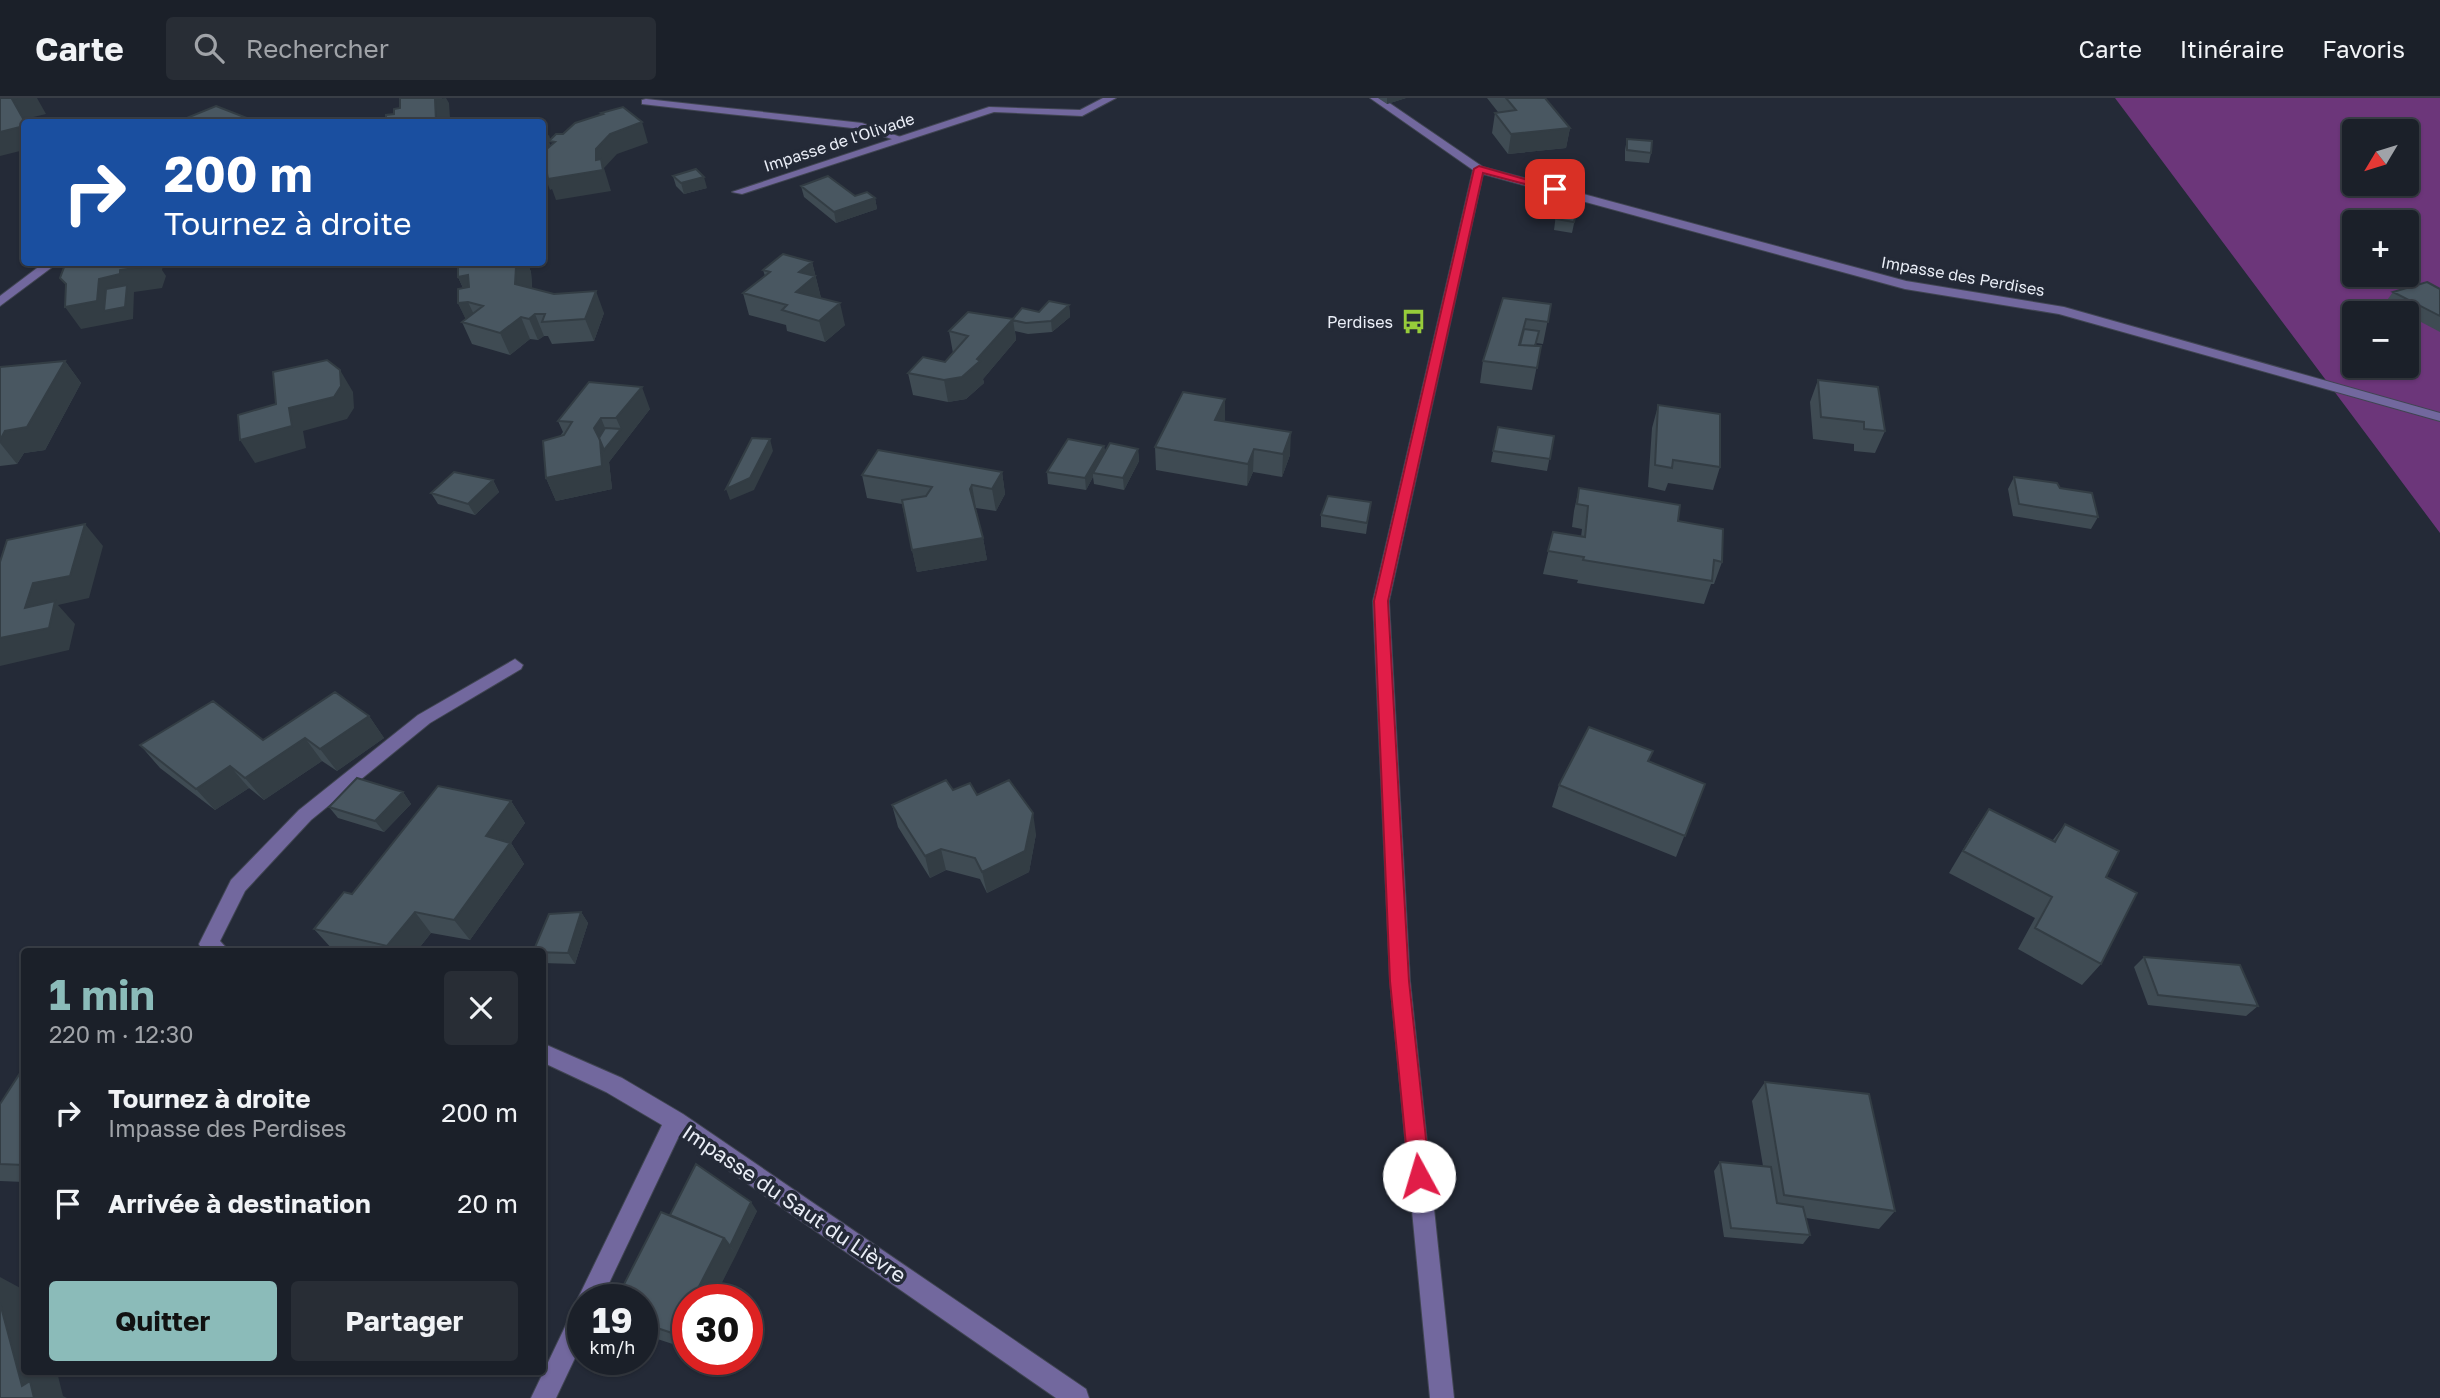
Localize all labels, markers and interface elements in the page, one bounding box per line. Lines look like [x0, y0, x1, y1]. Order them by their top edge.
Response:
search box [166, 17, 656, 80]
text: Carte [35, 29, 124, 68]
icon: search [190, 29, 228, 67]
text: Rechercher [246, 33, 389, 64]
text: Carte [2079, 34, 2142, 63]
text: Itinéraire [2180, 34, 2284, 63]
text: Favoris [2322, 34, 2405, 63]
street label: Impasse de l'Olivade [761, 108, 917, 176]
north arrow [2342, 119, 2418, 196]
map controls [2342, 119, 2419, 378]
text: 200 m [164, 144, 313, 203]
icon: right [49, 147, 140, 238]
pin [1525, 159, 1585, 219]
icon: arrive [1536, 170, 1574, 208]
text: Tournez à droite [164, 204, 412, 242]
button: + [2342, 210, 2419, 287]
street label: Impasse des Perdises [1880, 252, 2046, 300]
button: − [2342, 301, 2419, 378]
bus stop icon: Perdises [1399, 308, 1427, 336]
place label: Perdises [1327, 312, 1393, 332]
text: 1 min [49, 969, 155, 1019]
button: close [444, 971, 518, 1045]
text: 220 m · 12:30 [49, 1020, 194, 1048]
text: Tournez à droite [108, 1083, 311, 1114]
icon: right [49, 1094, 87, 1132]
text: 200 m [441, 1097, 518, 1128]
text: Impasse des Perdises [108, 1114, 347, 1142]
street label: Impasse du Saut du Lièvre [678, 1118, 911, 1288]
position arrow [1382, 1139, 1456, 1213]
icon: arrive [49, 1185, 87, 1223]
text: Arrivée à destination [108, 1188, 371, 1219]
text: 20 m [457, 1188, 518, 1219]
button: Quitter [49, 1281, 277, 1361]
button: Partager [291, 1281, 518, 1361]
speed limit sign: 30 [672, 1284, 763, 1375]
text: 19 [592, 1299, 633, 1341]
text: km/h [590, 1336, 635, 1358]

